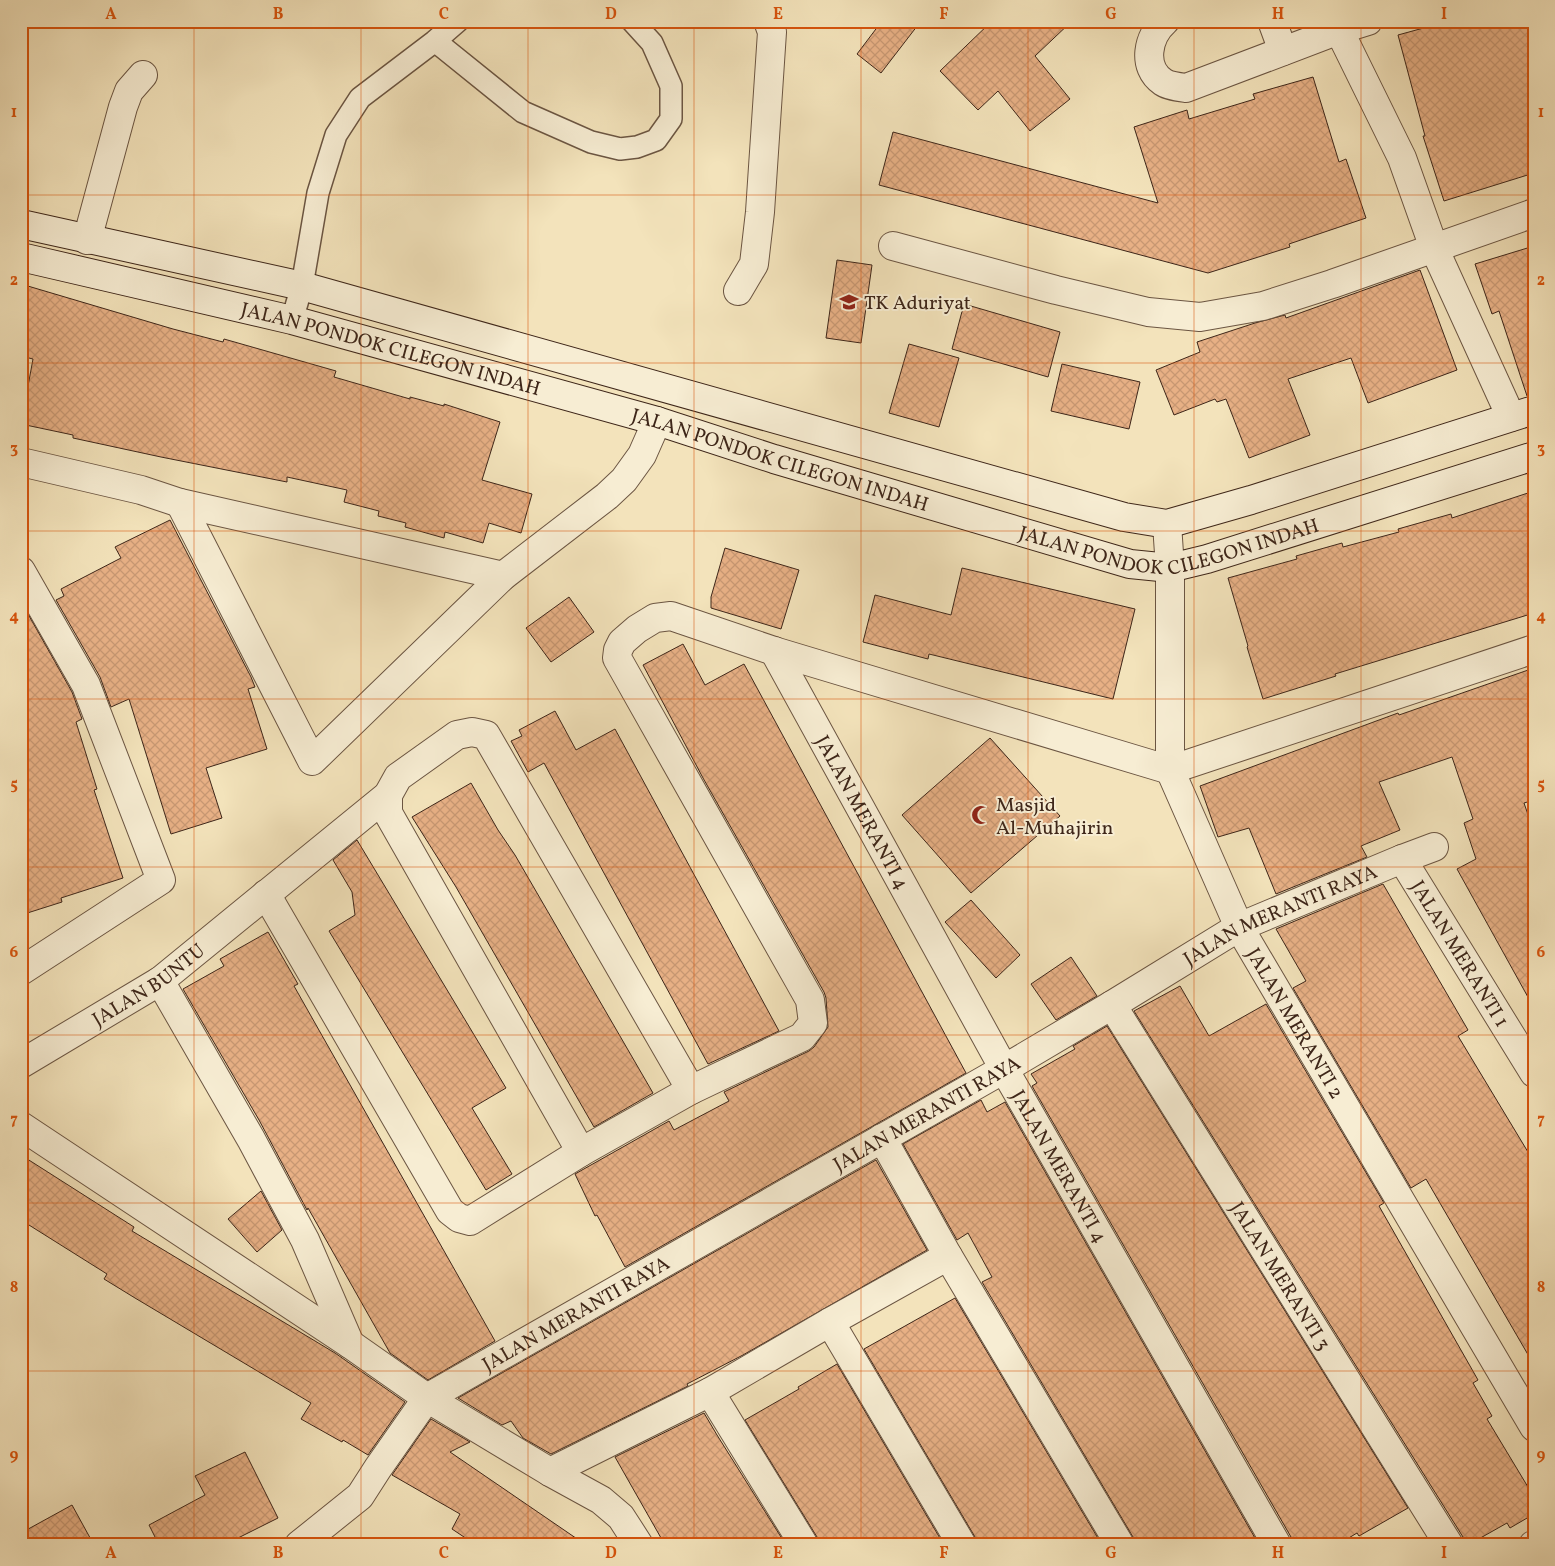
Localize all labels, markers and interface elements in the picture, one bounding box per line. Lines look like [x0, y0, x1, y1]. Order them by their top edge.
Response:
text: A [105, 4, 117, 26]
text: B [273, 4, 284, 26]
text: C [439, 4, 449, 26]
text: D [605, 4, 617, 26]
text: E [773, 4, 783, 26]
text: F [939, 4, 949, 26]
text: G [1105, 4, 1117, 26]
text: H [1272, 4, 1284, 26]
text: I [1441, 4, 1447, 26]
text: 1 [11, 102, 17, 124]
text: 1 [1538, 102, 1544, 124]
text: 2 [10, 270, 18, 292]
text: 2 [1537, 270, 1545, 292]
place label: TK Aduriyat [864, 290, 971, 318]
school or university icon: TK Aduriyat [838, 291, 860, 313]
street label: JALAN PONDOK CILEGON INDAH [238, 297, 543, 404]
street label: JALAN PONDOK CILEGON INDAH [628, 403, 932, 520]
text: 3 [10, 438, 18, 460]
text: 3 [1537, 438, 1545, 460]
street label: JALAN PONDOK CILEGON INDAH [1014, 510, 1324, 540]
text: JALAN PONDOK CILEGON INDAH [1015, 513, 1323, 584]
text: 4 [9, 606, 19, 628]
text: 4 [1536, 606, 1546, 628]
street label: JALAN MERANTI 4 [807, 731, 915, 895]
text: 5 [10, 774, 18, 796]
text: 5 [1537, 774, 1545, 796]
place label: Masjid Al-Muhajirin [996, 792, 1113, 843]
mosque icon: Masjid Al-Muhajirin [970, 804, 992, 826]
street label: JALAN MERANTI RAYA [1178, 859, 1382, 974]
street label: JALAN MERANTI 1 [1403, 876, 1515, 1033]
street label: JALAN BUNTU [87, 938, 212, 1034]
text: 6 [10, 942, 19, 964]
text: 6 [1537, 942, 1546, 964]
street label: JALAN MERANTI 2 [1238, 943, 1349, 1105]
street label: JALAN MERANTI RAYA [829, 1050, 1027, 1180]
street label: JALAN MERANTI 4 [1003, 1085, 1113, 1249]
text: 7 [10, 1109, 18, 1131]
text: 7 [1537, 1109, 1545, 1131]
street label: JALAN MERANTI 3 [1222, 1197, 1336, 1356]
street label: JALAN MERANTI RAYA [478, 1250, 676, 1380]
text: 8 [10, 1277, 18, 1299]
text: 8 [1537, 1277, 1545, 1299]
text: 9 [10, 1445, 19, 1467]
text: 9 [1537, 1445, 1546, 1467]
text: A [105, 1543, 117, 1565]
text: B [273, 1543, 284, 1565]
text: C [439, 1543, 449, 1565]
text: D [605, 1543, 617, 1565]
text: E [773, 1543, 783, 1565]
text: F [939, 1543, 949, 1565]
text: G [1105, 1543, 1117, 1565]
text: H [1272, 1543, 1284, 1565]
text: I [1441, 1543, 1447, 1565]

